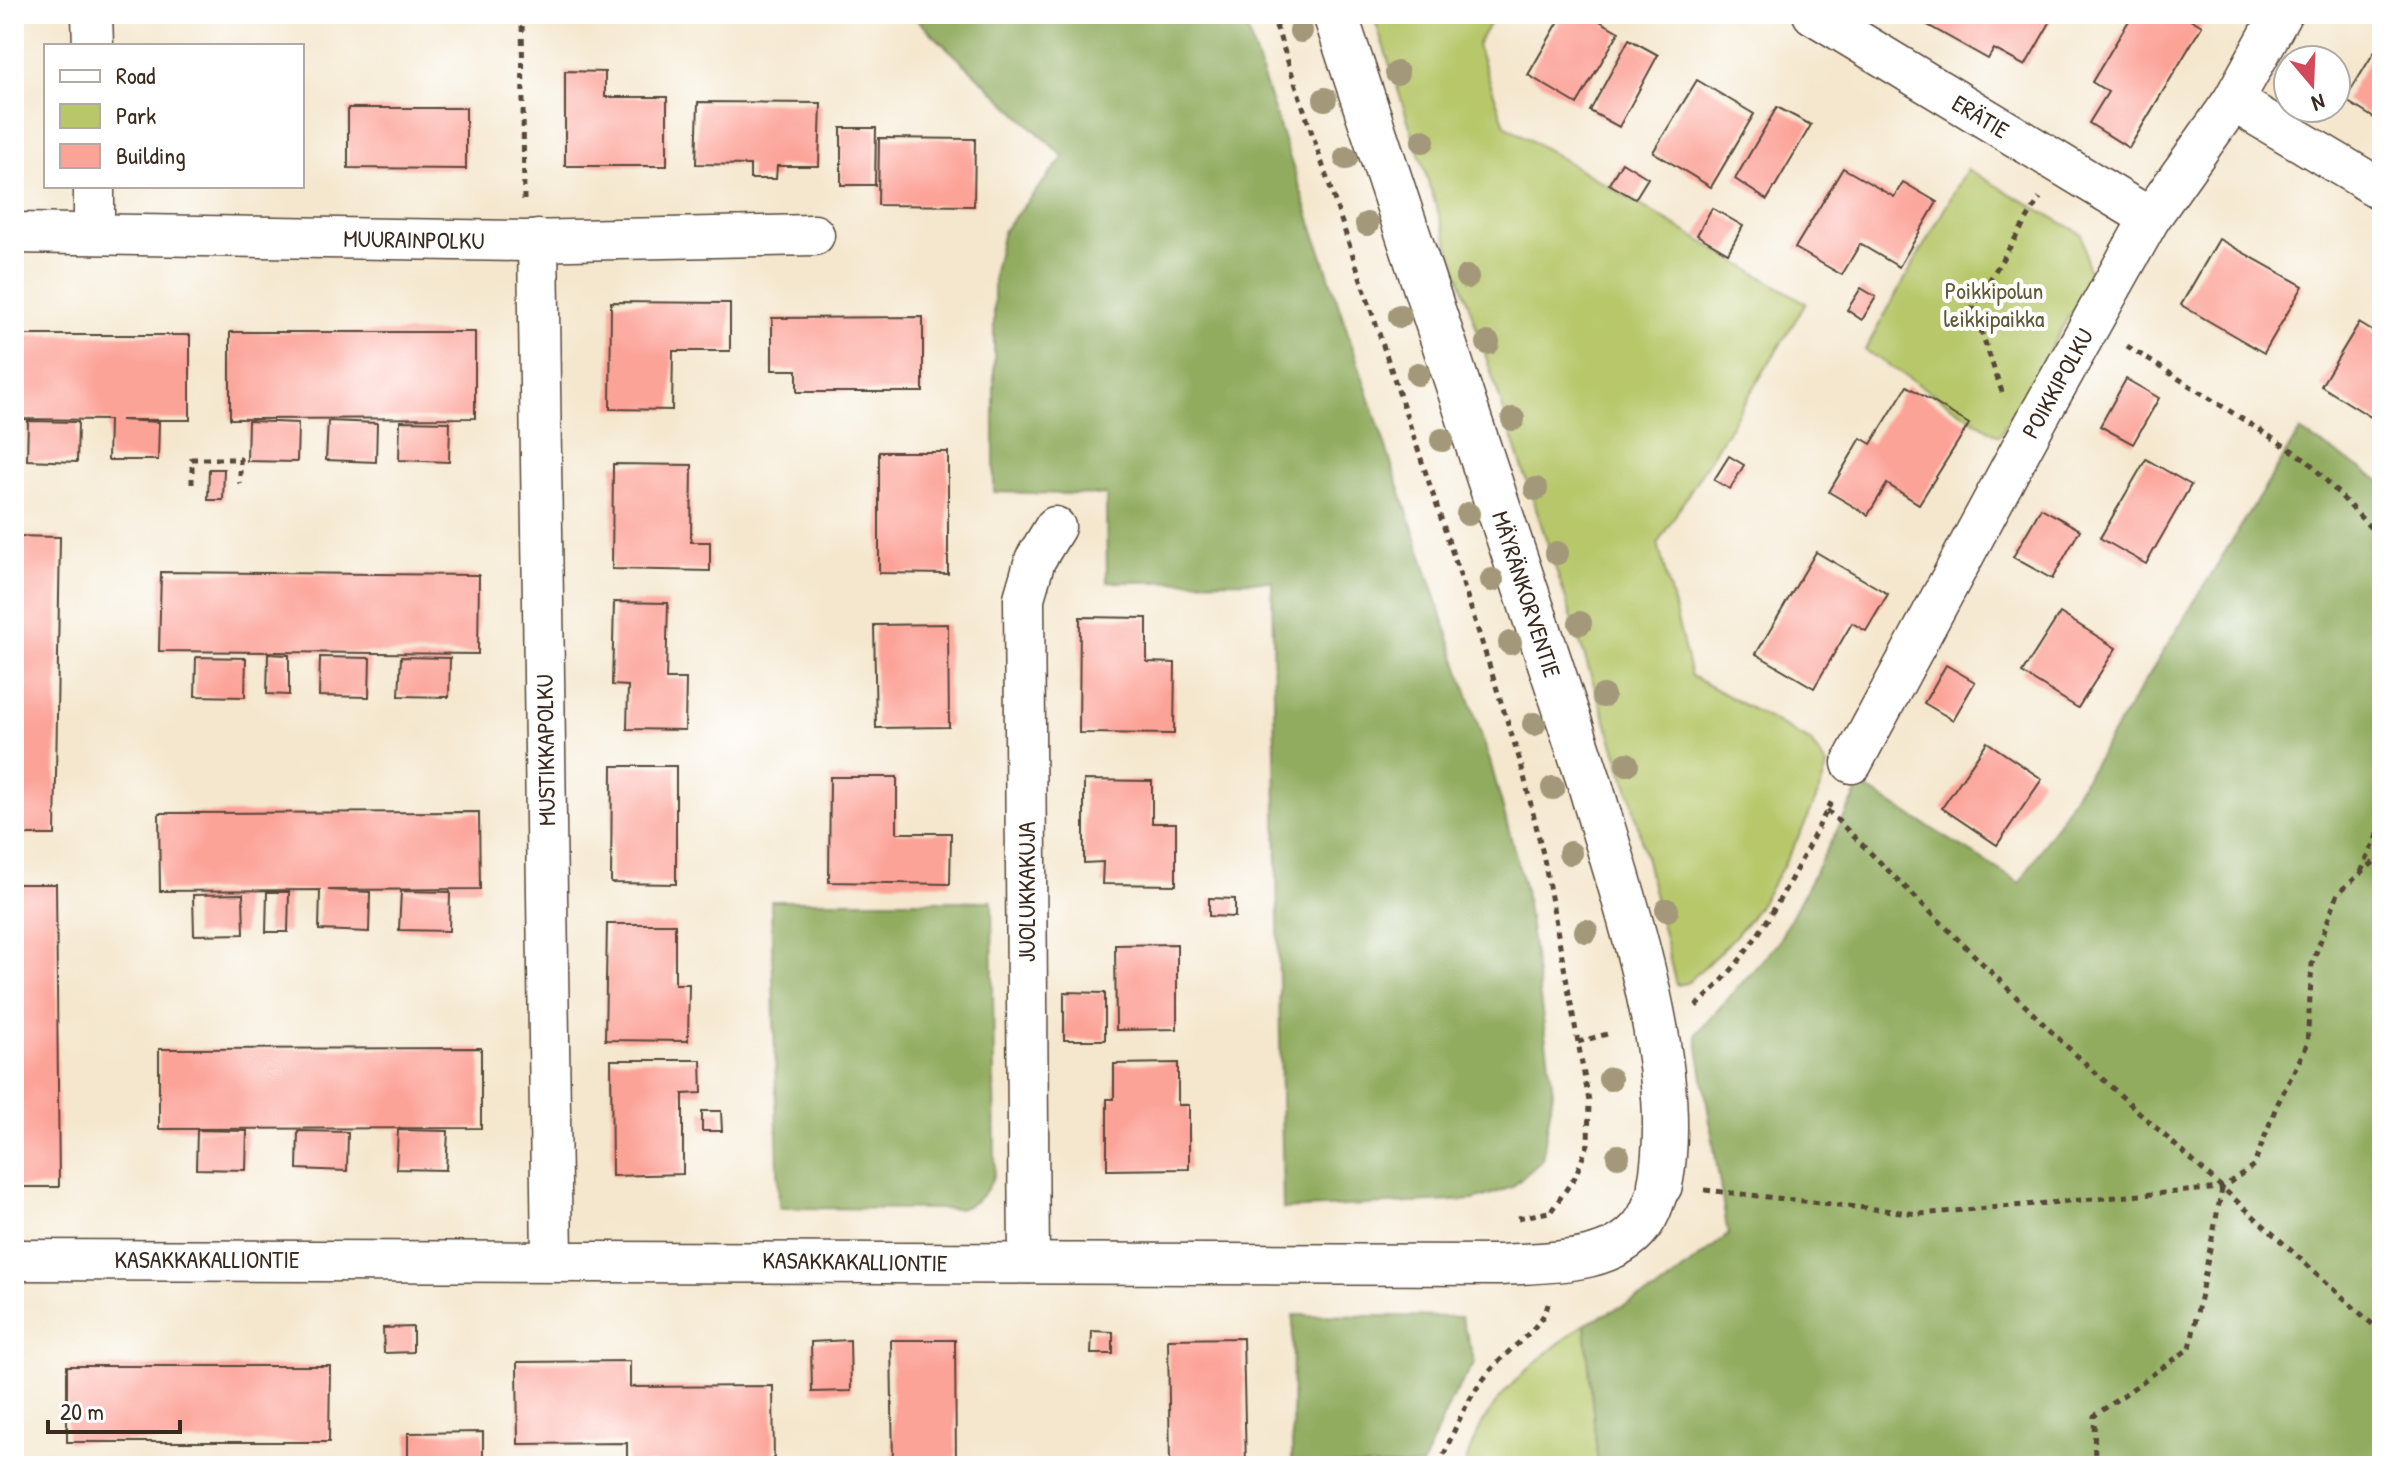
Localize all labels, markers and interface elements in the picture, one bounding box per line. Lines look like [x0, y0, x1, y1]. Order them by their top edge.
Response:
legend [44, 44, 304, 188]
north arrow [2272, 44, 2352, 124]
text: Road [116, 59, 155, 91]
street label: ERÄTIE [1947, 87, 2016, 146]
text: N [2308, 87, 2329, 119]
text: Park [116, 99, 156, 131]
text: Building [116, 139, 186, 171]
street label: MUURAINPOLKU [343, 222, 485, 256]
park label: Poikkipolun leikkipaikka [1944, 274, 2045, 334]
street label: POIKKIPOLKU [2014, 322, 2100, 444]
street label: MÄYRÄNKORVENTIE [1485, 507, 1569, 682]
street label: MUSTIKKAPOLKU [528, 674, 562, 826]
street label: JUOLUKKAKUJA [1010, 821, 1042, 962]
street label: KASAKKAKALLIONTIE [114, 1243, 300, 1275]
street label: KASAKKAKALLIONTIE [762, 1243, 948, 1279]
scale bar [48, 1384, 180, 1434]
text: 20 m [60, 1395, 104, 1427]

